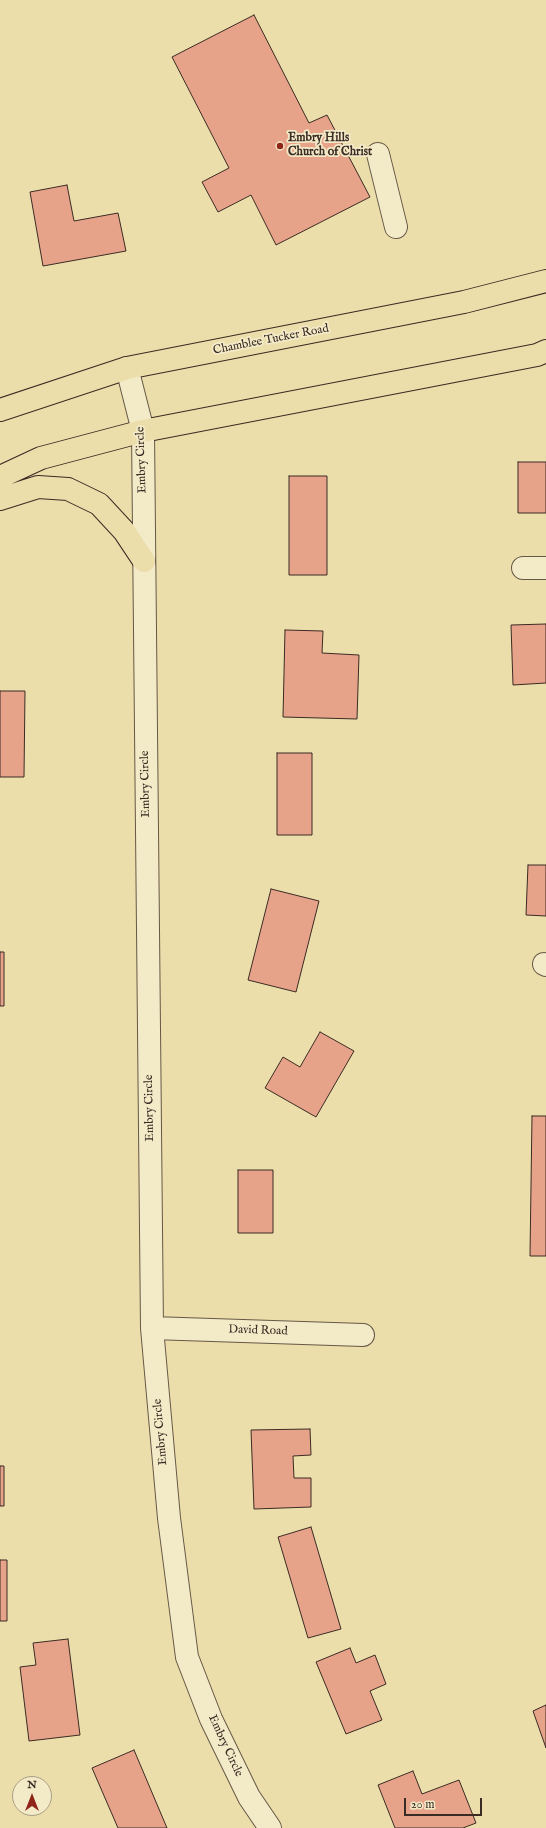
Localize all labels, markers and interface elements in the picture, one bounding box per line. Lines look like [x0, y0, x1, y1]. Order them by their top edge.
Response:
place label: Embry Hills Church of Christ [288, 132, 372, 160]
marker: Embry Hills Church of Christ [275, 141, 285, 151]
street label: Chamblee Tucker Road [212, 322, 330, 358]
street label: Embry Circle [134, 426, 150, 494]
street label: Embry Circle [138, 750, 154, 818]
street label: Embry Circle [142, 1074, 158, 1142]
street label: David Road [228, 1323, 288, 1339]
street label: Embry Circle [151, 1398, 171, 1466]
street label: Embry Circle [204, 1713, 246, 1779]
north arrow [12, 1776, 52, 1816]
text: N [27, 1778, 37, 1792]
scale bar [406, 1790, 484, 1816]
text: 20 m [411, 1797, 434, 1812]

